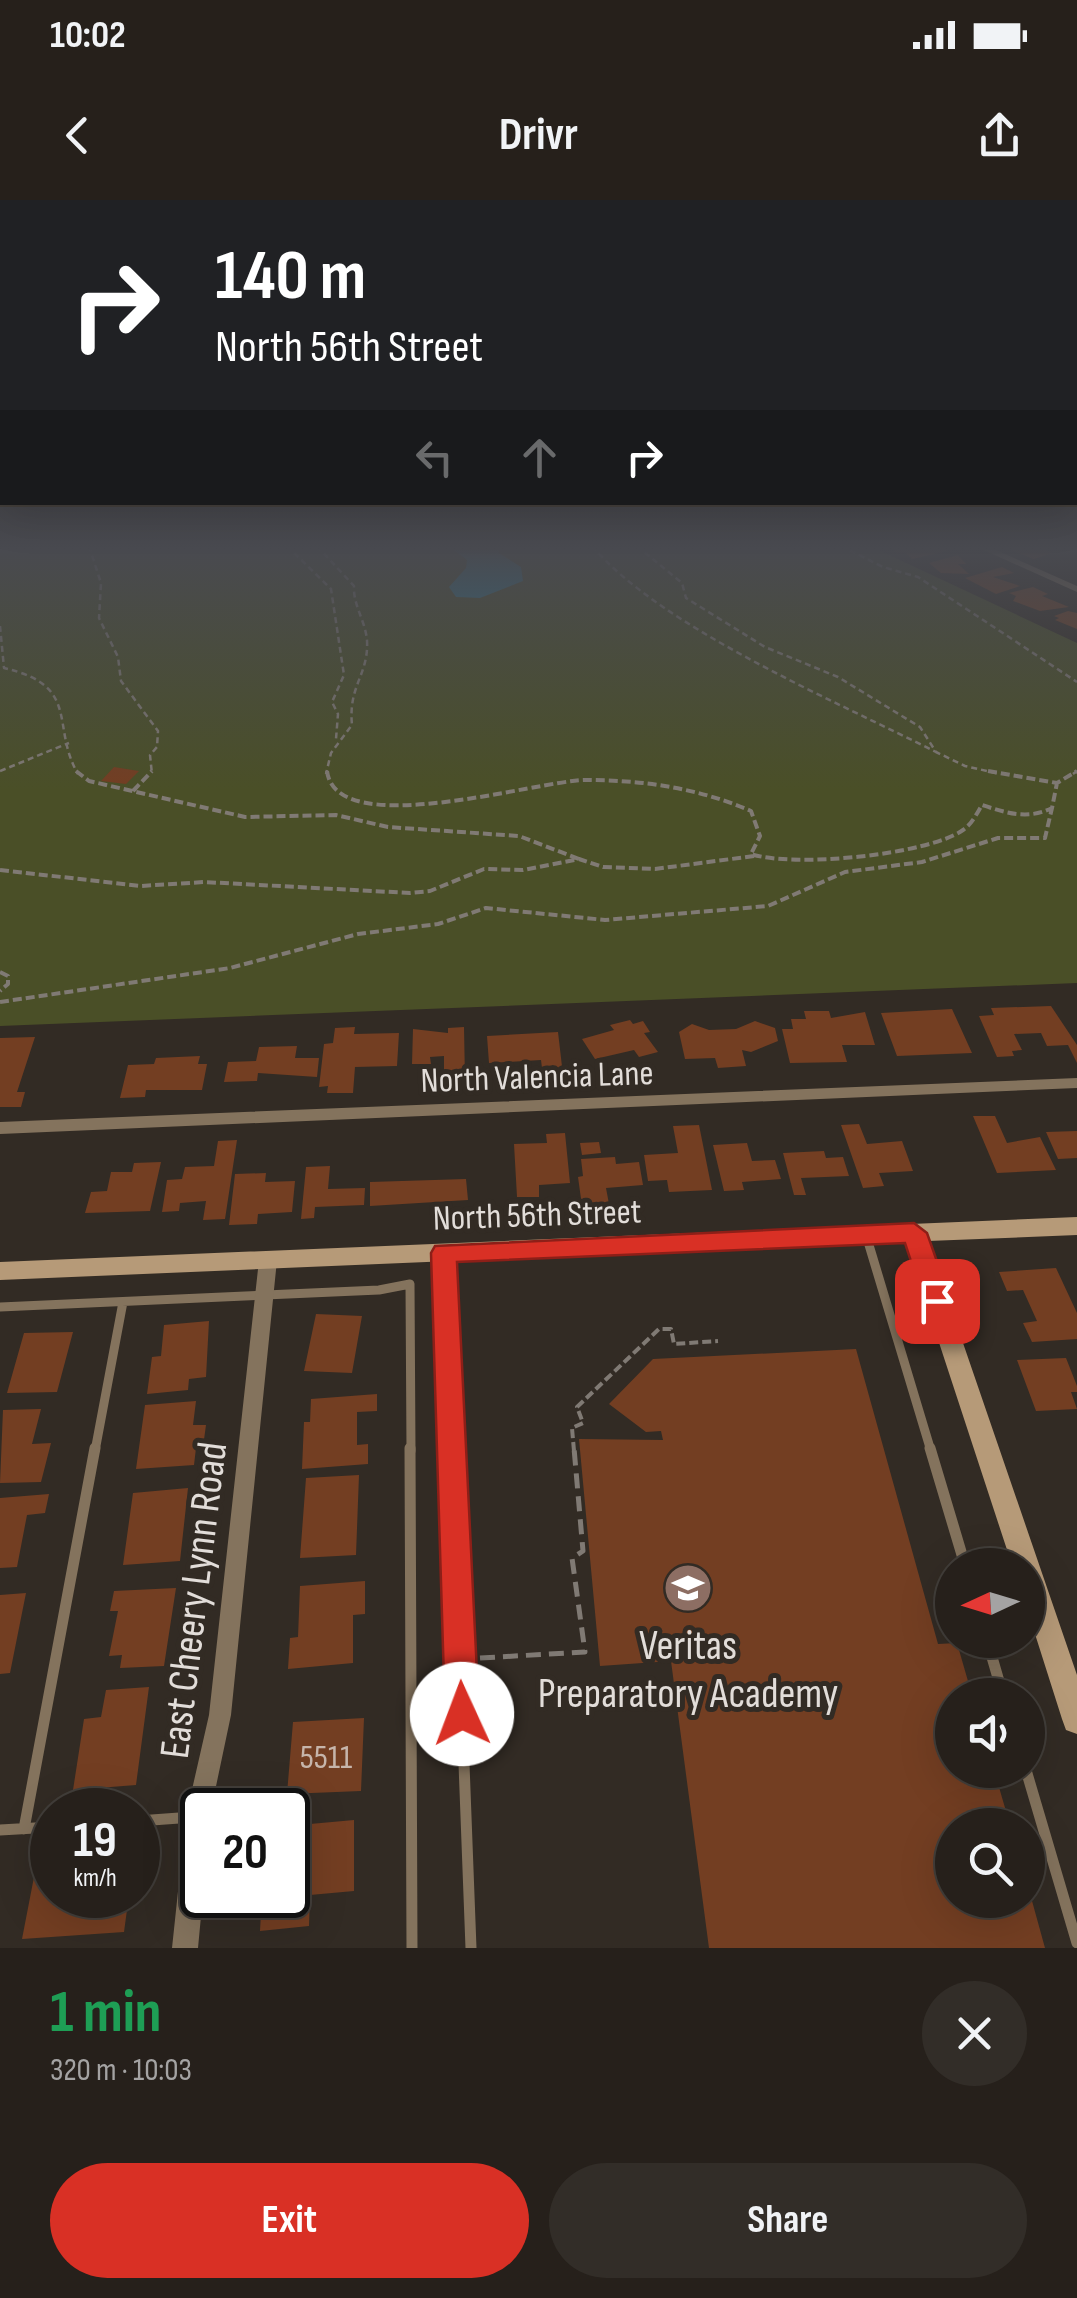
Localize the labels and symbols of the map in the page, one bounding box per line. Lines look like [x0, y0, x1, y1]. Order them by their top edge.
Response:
street label: North Valencia Lane [420, 1052, 654, 1103]
street label: North 56th Street [432, 1190, 642, 1241]
pin [895, 1259, 980, 1344]
street label: East Cheery Lynn Road [150, 1439, 239, 1761]
north arrow [935, 1548, 1045, 1658]
school or university icon: Veritas Preparatory Academy [662, 1562, 714, 1614]
place label: Veritas Preparatory Academy [538, 1621, 838, 1720]
position arrow [410, 1662, 514, 1766]
house number: 5511 [300, 1736, 352, 1779]
speed limit sign: 20 [180, 1788, 310, 1918]

